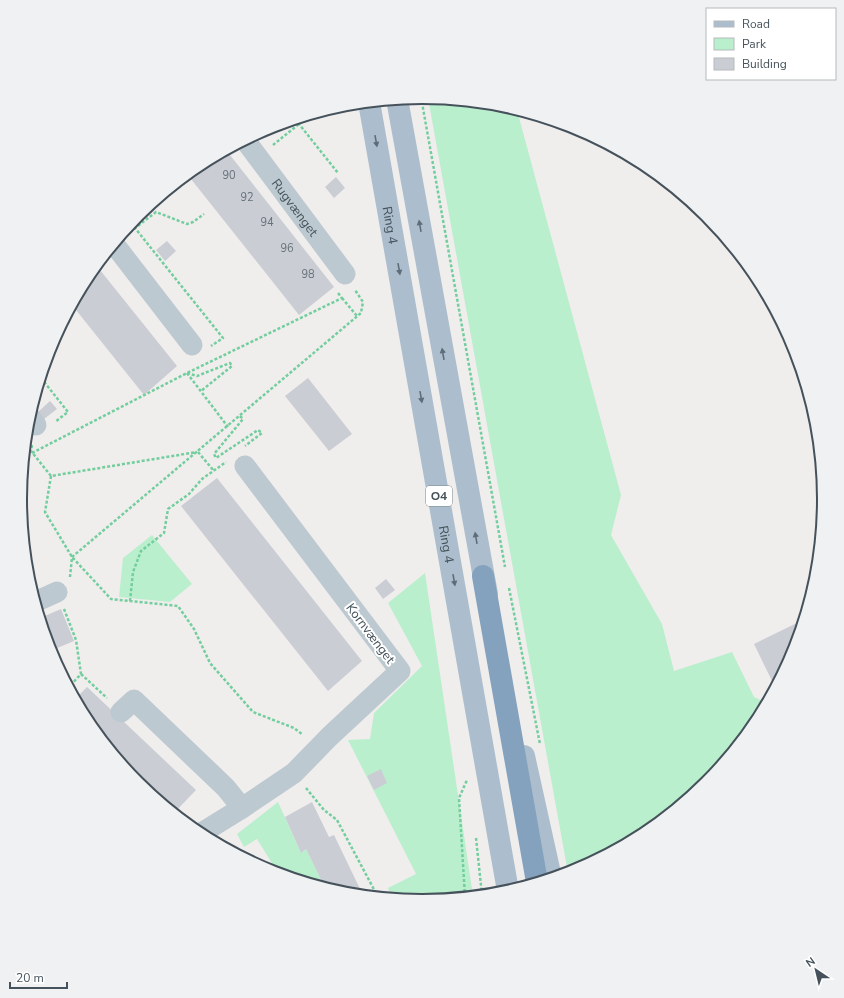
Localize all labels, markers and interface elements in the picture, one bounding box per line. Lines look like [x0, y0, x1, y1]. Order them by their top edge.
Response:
legend [706, 8, 836, 80]
text: Road [742, 16, 770, 32]
text: Park [742, 36, 767, 52]
text: Building [742, 56, 787, 72]
one-way arrow [373, 134, 379, 147]
house number: 90 [222, 168, 236, 183]
street label: Rugvænget [267, 175, 322, 241]
house number: 92 [240, 190, 254, 205]
street label: Ring 4 [378, 205, 402, 246]
house number: 94 [260, 215, 274, 230]
one-way arrow [417, 220, 423, 233]
house number: 96 [280, 241, 294, 256]
one-way arrow [396, 262, 402, 275]
house number: 98 [301, 267, 315, 282]
one-way arrow [440, 348, 446, 361]
one-way arrow [419, 390, 425, 403]
road number: O4 [426, 486, 452, 506]
street label: Ring 4 [434, 524, 458, 565]
one-way arrow [473, 531, 479, 544]
one-way arrow [451, 574, 457, 586]
street label: Kornvænget [342, 600, 399, 668]
north arrow [796, 950, 836, 990]
text: N [803, 954, 818, 971]
scale bar [10, 964, 67, 990]
text: 20 m [16, 970, 44, 986]

